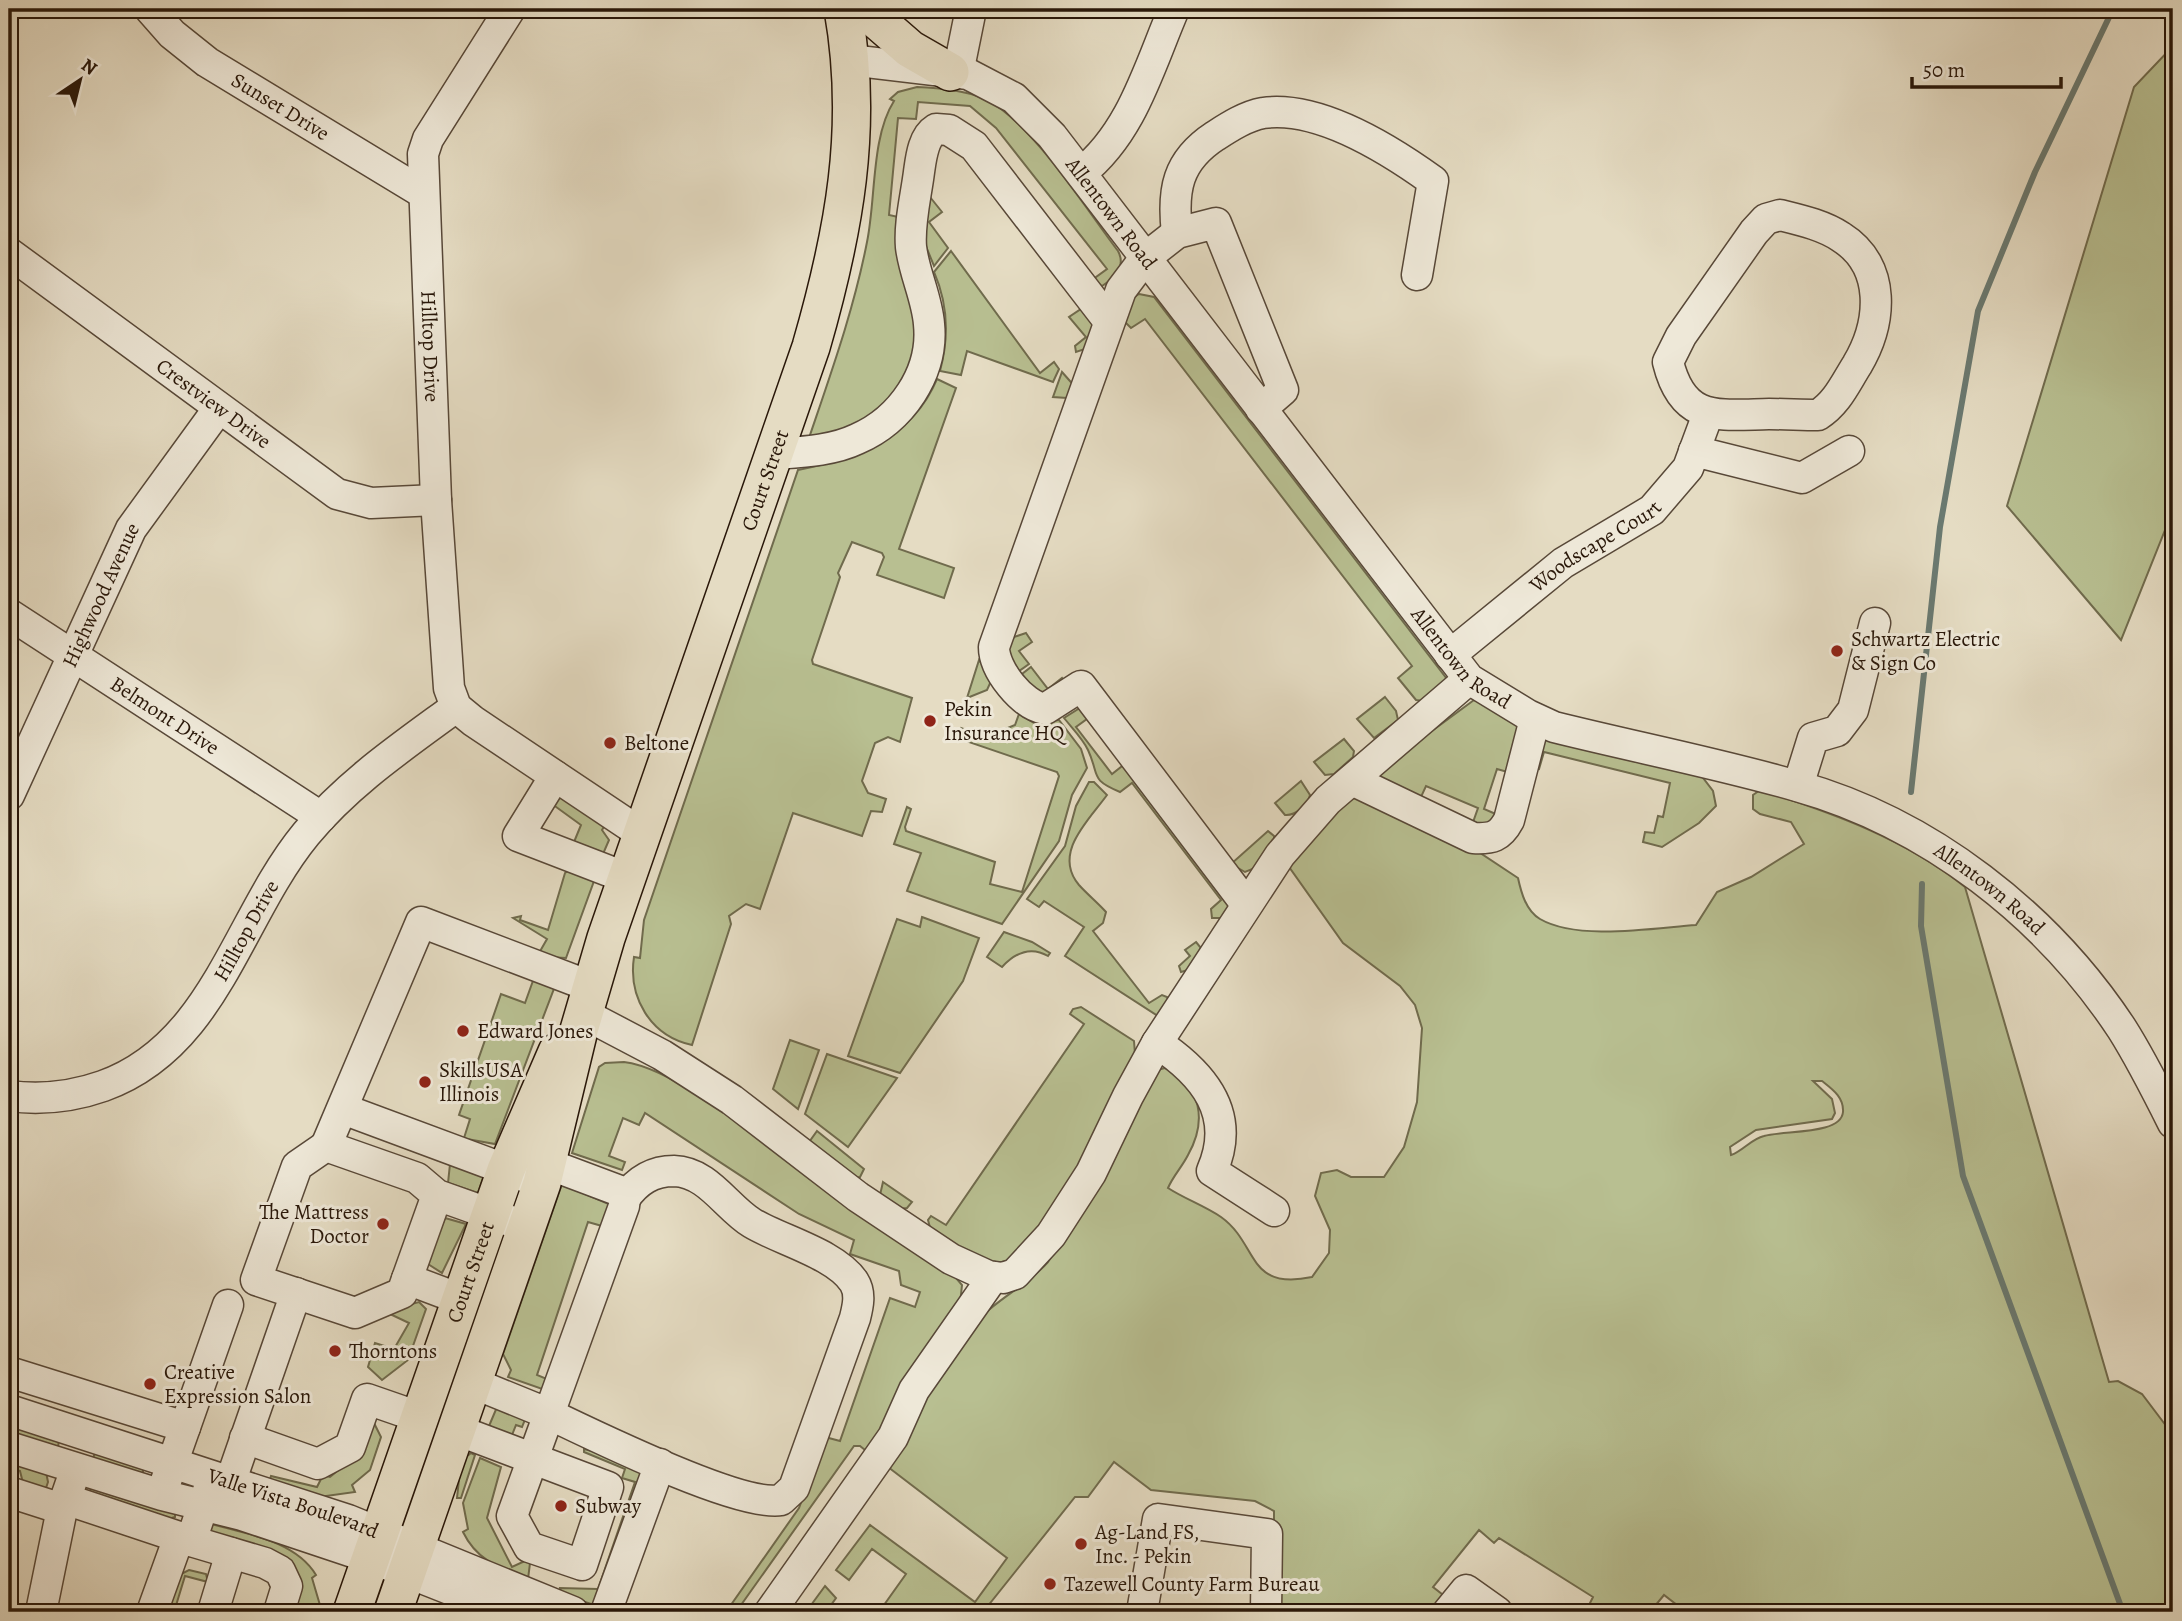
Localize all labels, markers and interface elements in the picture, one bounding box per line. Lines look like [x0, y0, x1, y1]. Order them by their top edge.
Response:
north arrow [46, 46, 116, 116]
scale bar [1912, 46, 2061, 90]
text: N [76, 52, 102, 82]
text: 50 m [1923, 56, 1965, 84]
street label: Sunset Drive [226, 66, 335, 147]
street label: Allentown Road [1059, 151, 1164, 276]
street label: Hilltop Drive [414, 290, 446, 403]
street label: Crestview Drive [150, 352, 277, 455]
street label: Court Street [734, 426, 795, 535]
street label: Woodscape Court [1523, 494, 1668, 599]
street label: Highwood Avenue [55, 516, 146, 672]
street label: Allentown Road [1404, 600, 1517, 716]
place label: Schwartz Electric & Sign Co [1851, 625, 2000, 677]
marker: Schwartz Electric & Sign Co [1829, 643, 1845, 659]
street label: Belmont Drive [105, 670, 225, 761]
place label: Pekin Insurance HQ [944, 695, 1067, 747]
marker: Pekin Insurance HQ [922, 713, 938, 729]
place label: Beltone [624, 729, 689, 757]
marker: Beltone [602, 735, 618, 751]
street label: Allentown Road [1928, 836, 2052, 942]
street label: Hilltop Drive [207, 875, 285, 987]
place label: Edward Jones [477, 1017, 594, 1045]
marker: Edward Jones [455, 1023, 471, 1039]
place label: SkillsUSA Illinois [439, 1056, 523, 1108]
marker: SkillsUSA Illinois [417, 1074, 433, 1090]
place label: The Mattress Doctor [259, 1198, 369, 1250]
marker: The Mattress Doctor [375, 1216, 391, 1232]
street label: Court Street [440, 1218, 501, 1326]
place label: Thorntons [349, 1337, 437, 1365]
marker: Thorntons [327, 1343, 343, 1359]
place label: Creative Expression Salon [164, 1358, 311, 1410]
marker: Creative Expression Salon [142, 1376, 158, 1392]
street label: Valle Vista Boulevard [203, 1461, 384, 1545]
place label: Subway [575, 1492, 642, 1520]
marker: Subway [553, 1498, 569, 1514]
place label: Ag-Land FS, Inc. - Pekin [1094, 1518, 1199, 1570]
marker: Ag-Land FS, Inc. - Pekin [1073, 1536, 1089, 1552]
place label: Tazewell County Farm Bureau [1064, 1570, 1320, 1598]
marker: Tazewell County Farm Bureau [1042, 1576, 1058, 1592]

